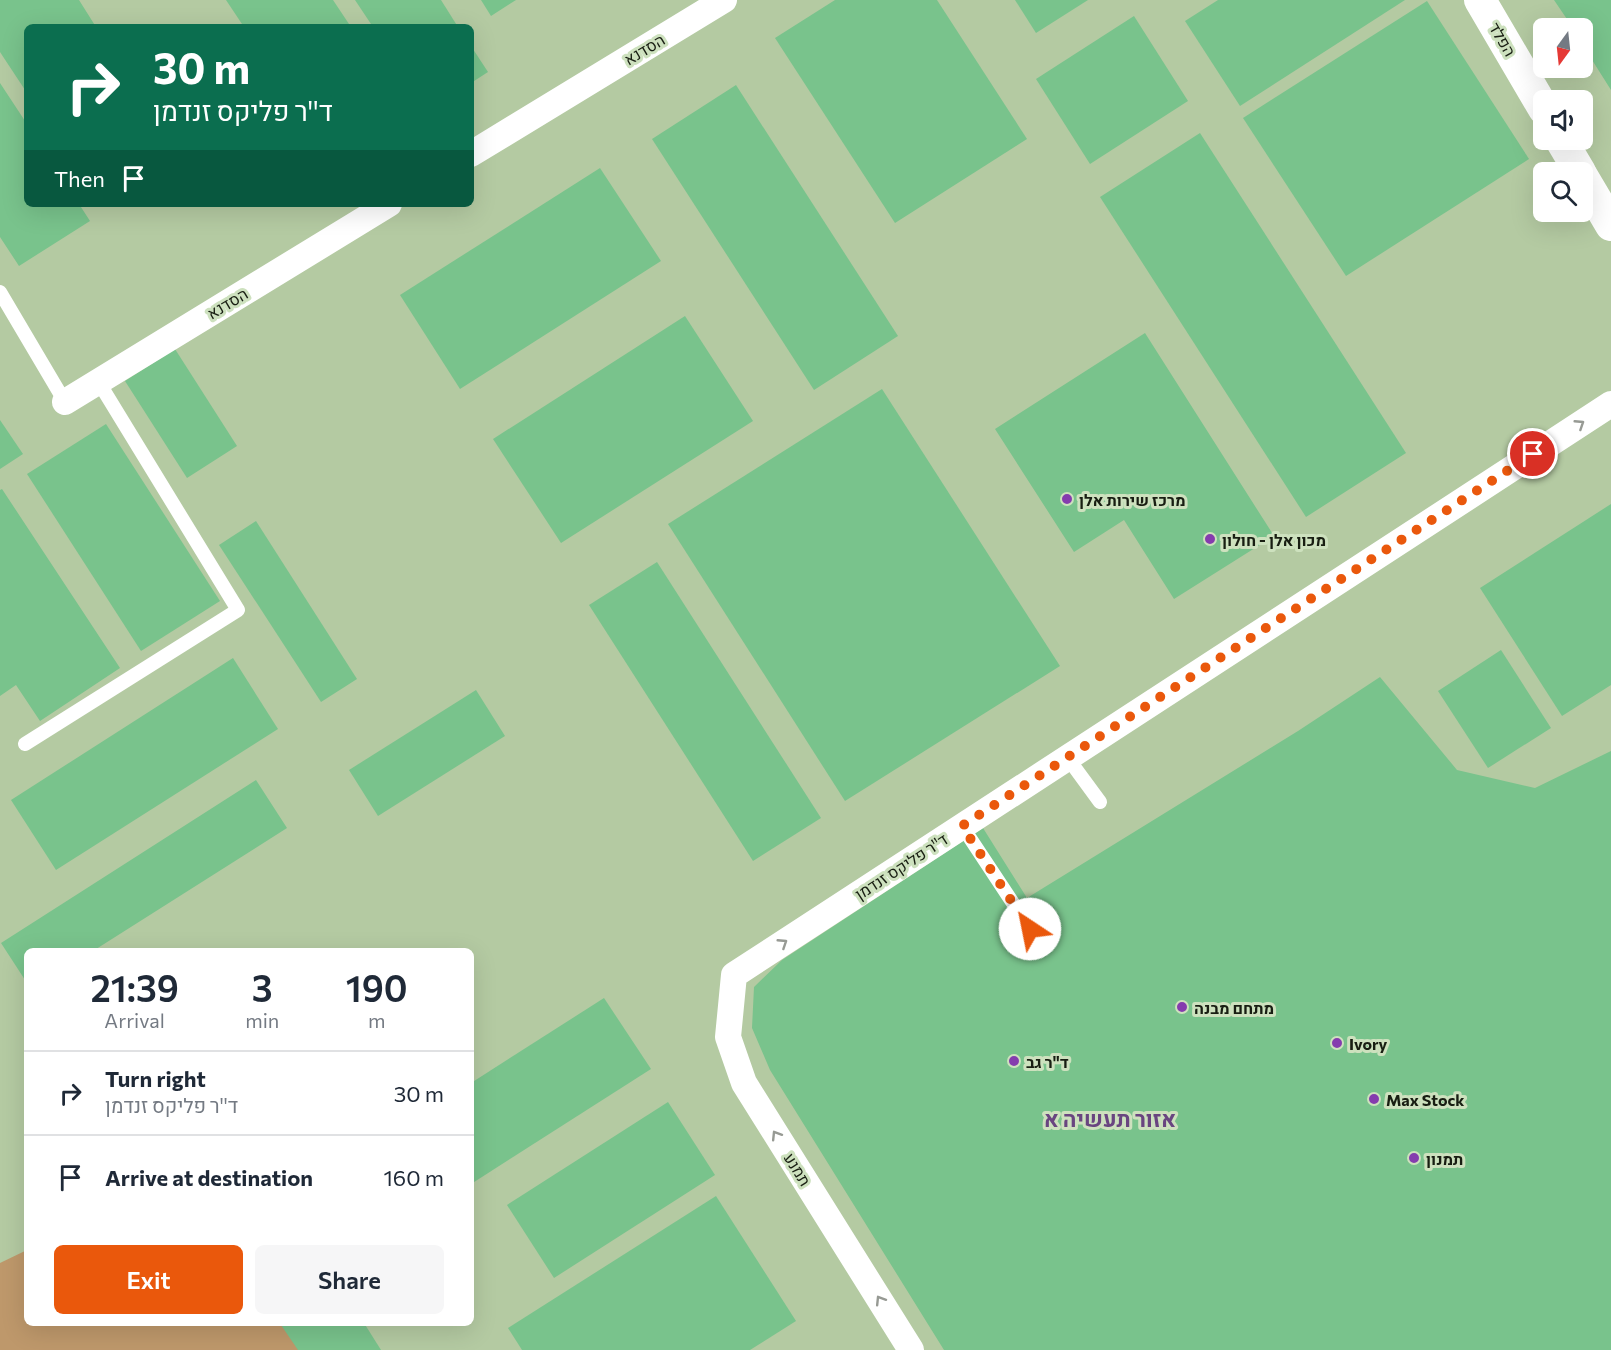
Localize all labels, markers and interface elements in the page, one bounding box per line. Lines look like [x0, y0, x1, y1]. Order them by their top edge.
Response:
north arrow [1533, 18, 1593, 78]
map controls [1533, 18, 1593, 222]
street label: הפלד [1486, 19, 1520, 59]
street label: הסדנא [620, 30, 668, 68]
text: 30 m [153, 41, 250, 93]
icon: right [54, 48, 132, 126]
button: sound [1533, 90, 1593, 150]
text: ד''ר פליקס זנדמן [153, 94, 333, 127]
icon: arrive [117, 162, 150, 195]
button: search [1533, 162, 1593, 222]
text: Then [54, 165, 105, 192]
street label: הסדנא [203, 284, 251, 322]
one-way arrow [1573, 420, 1584, 431]
pin [1507, 428, 1558, 479]
icon: arrive [1516, 437, 1549, 470]
place label: מרכז שירות אלן [1079, 490, 1186, 509]
marker: מרכז שירות אלן [1060, 492, 1074, 506]
place label: מכון אלן - חולון [1222, 530, 1326, 549]
marker: מכון אלן - חולון [1203, 532, 1217, 546]
street label: ד''ר פליקס זנדמן [851, 829, 951, 903]
position arrow [998, 897, 1062, 961]
one-way arrow [776, 939, 787, 950]
text: 21:39 [90, 965, 179, 1009]
text: 3 [252, 965, 273, 1009]
text: 190 [346, 965, 408, 1009]
place label: מתחם מבנה [1194, 998, 1274, 1017]
marker: מתחם מבנה [1175, 1000, 1189, 1014]
text: Arrival [104, 1008, 165, 1032]
text: min [245, 1008, 279, 1032]
text: m [368, 1008, 385, 1032]
place label: Ivory [1349, 1034, 1388, 1053]
marker: Ivory [1330, 1036, 1344, 1050]
place label: ד"ר גב [1026, 1052, 1069, 1071]
marker: ד"ר גב [1007, 1054, 1021, 1068]
text: Turn right [105, 1065, 206, 1092]
icon: right [54, 1077, 87, 1110]
text: 30 m [394, 1080, 444, 1107]
place label: Max Stock [1386, 1090, 1465, 1109]
marker: Max Stock [1367, 1092, 1381, 1106]
text: ד''ר פליקס זנדמן [105, 1093, 238, 1117]
district label: אזור תעשיה א [1044, 1105, 1176, 1132]
one-way arrow [773, 1131, 784, 1142]
street label: תמנע [781, 1149, 815, 1189]
place label: תמנון [1426, 1149, 1463, 1168]
marker: תמנון [1407, 1151, 1421, 1165]
icon: arrive [54, 1161, 87, 1194]
text: Arrive at destination [105, 1164, 313, 1191]
text: 160 m [383, 1164, 444, 1191]
button: Exit [54, 1245, 243, 1314]
button: Share [255, 1245, 444, 1314]
one-way arrow [877, 1296, 888, 1307]

